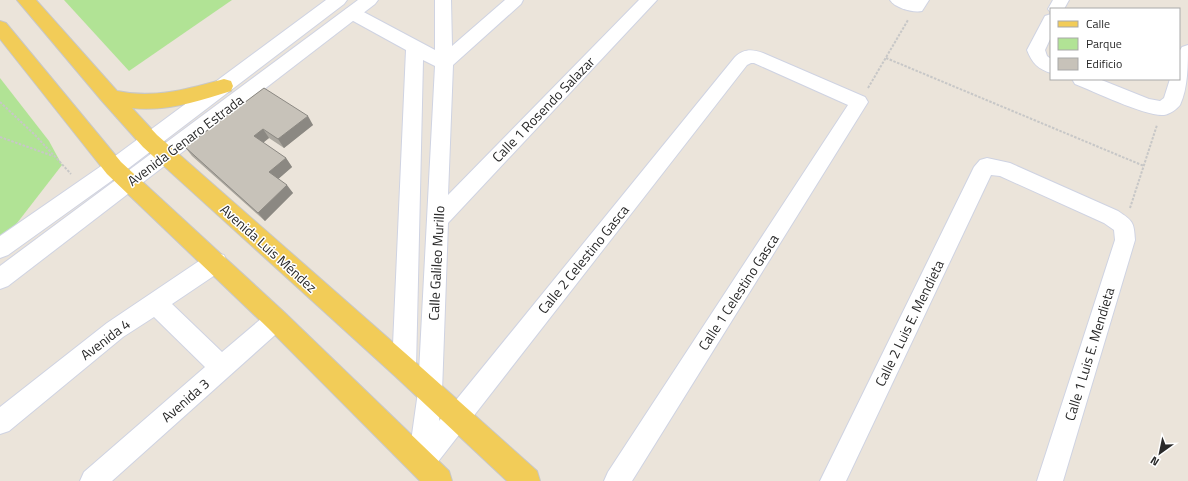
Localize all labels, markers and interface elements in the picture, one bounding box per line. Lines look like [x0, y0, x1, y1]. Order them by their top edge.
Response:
legend [1050, 8, 1180, 80]
text: Calle [1086, 14, 1110, 33]
text: Parque [1086, 34, 1122, 53]
street label: Calle 1 Rosendo Salazar [487, 51, 599, 167]
text: Edificio [1086, 54, 1122, 73]
street label: Avenida Genaro Estrada [122, 89, 248, 191]
street label: Avenida Luis Méndez [216, 199, 322, 297]
street label: Calle 2 Celestino Gasca [532, 200, 634, 318]
street label: Calle Galileo Murillo [423, 205, 449, 321]
street label: Calle 1 Celestino Gasca [692, 230, 784, 354]
street label: Calle 2 Luis E. Mendieta [869, 256, 949, 390]
street label: Calle 1 Luis E. Mendieta [1059, 285, 1119, 423]
street label: Avenida 4 [76, 313, 134, 365]
street label: Avenida 3 [156, 373, 214, 427]
north arrow [1140, 433, 1180, 473]
text: N [1147, 453, 1162, 470]

